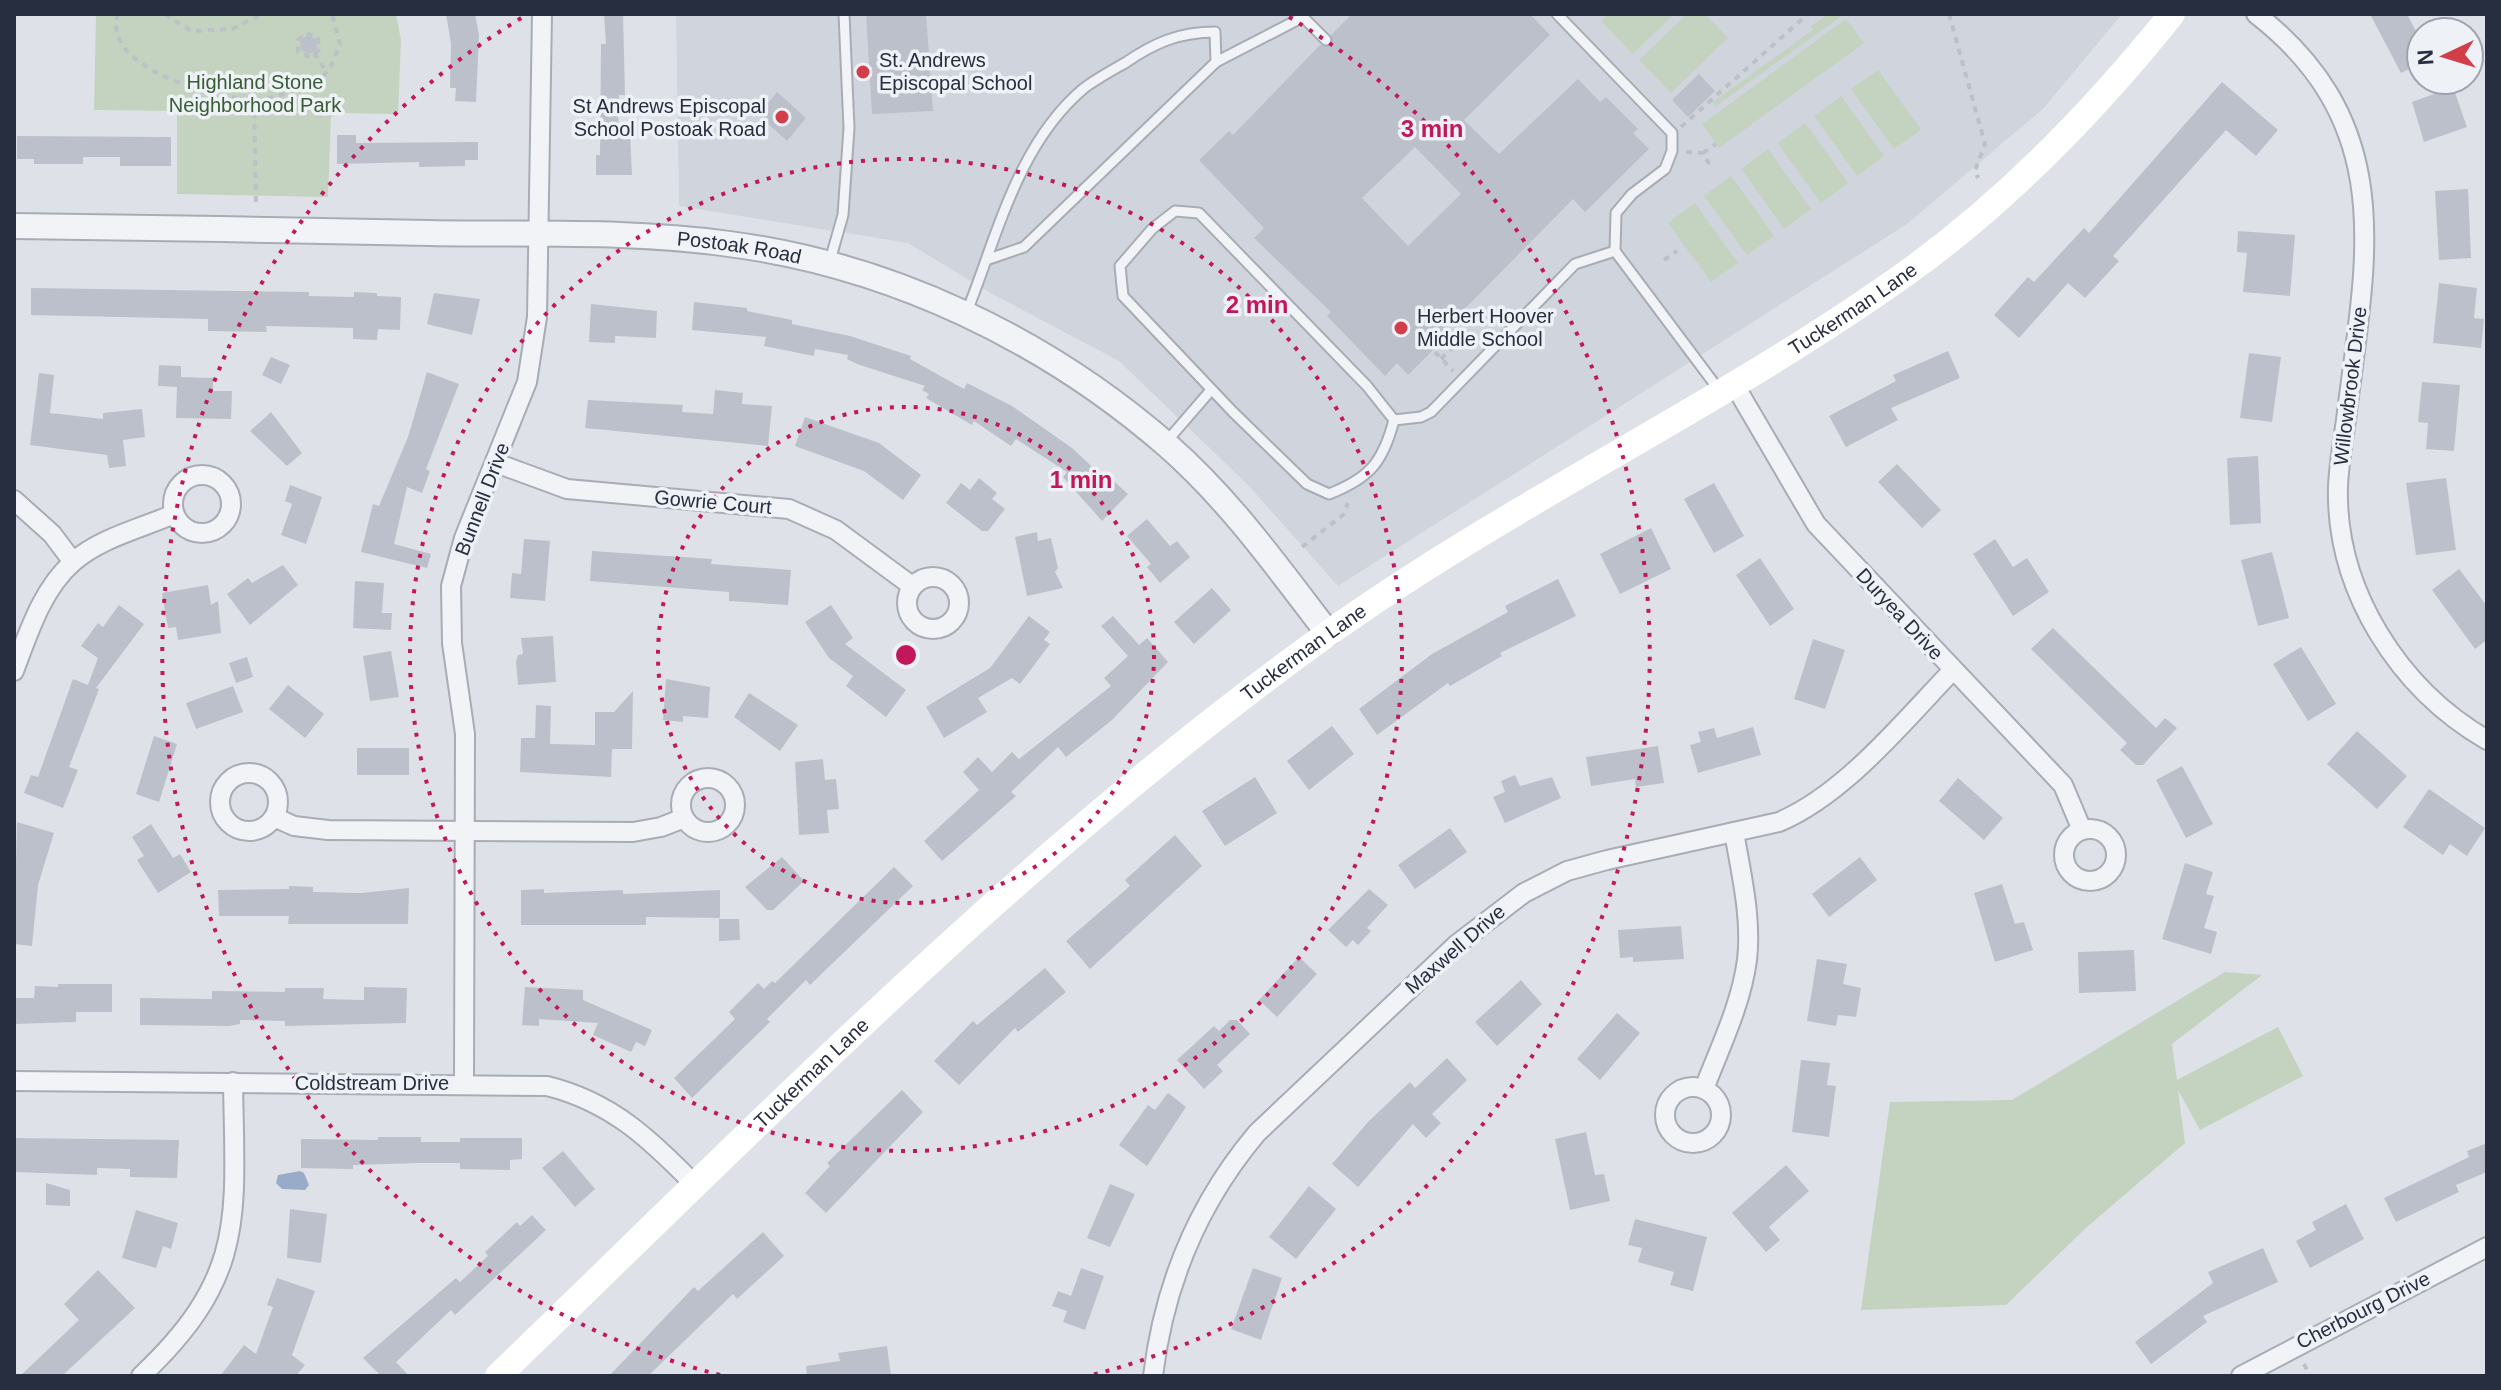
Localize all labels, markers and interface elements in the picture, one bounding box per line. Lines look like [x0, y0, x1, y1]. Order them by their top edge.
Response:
north arrow [2405, 16, 2485, 96]
place label: St. Andrews Episcopal School [879, 49, 1032, 94]
text: N [2413, 49, 2439, 66]
marker: St. Andrews Episcopal School [854, 63, 872, 81]
park label: Highland Stone Neighborhood Park [169, 71, 342, 116]
place label: St Andrews Episcopal School Postoak Road [573, 95, 766, 140]
marker: St Andrews Episcopal School Postoak Road [773, 108, 791, 126]
text: 3 min [1401, 115, 1463, 142]
street label: Postoak Road [676, 227, 804, 268]
street label: Tuckerman Lane [1785, 258, 1921, 359]
text: 2 min [1226, 291, 1288, 318]
place label: Herbert Hoover Middle School [1417, 305, 1554, 350]
street label: Willowbrook Drive [2329, 305, 2371, 467]
marker: Herbert Hoover Middle School [1392, 319, 1410, 337]
street label: Bunnell Drive [450, 440, 514, 558]
text: 1 min [1050, 466, 1112, 493]
street label: Gowrie Court [653, 486, 773, 518]
street label: Duryea Drive [1852, 564, 1948, 664]
street label: Tuckerman Lane [1237, 599, 1370, 705]
centre of rings [892, 641, 920, 669]
street label: Maxwell Drive [1401, 900, 1509, 998]
street label: Tuckerman Lane [750, 1013, 873, 1132]
street label: Coldstream Drive [295, 1072, 449, 1094]
street label: Cherbourg Drive [2293, 1267, 2433, 1353]

